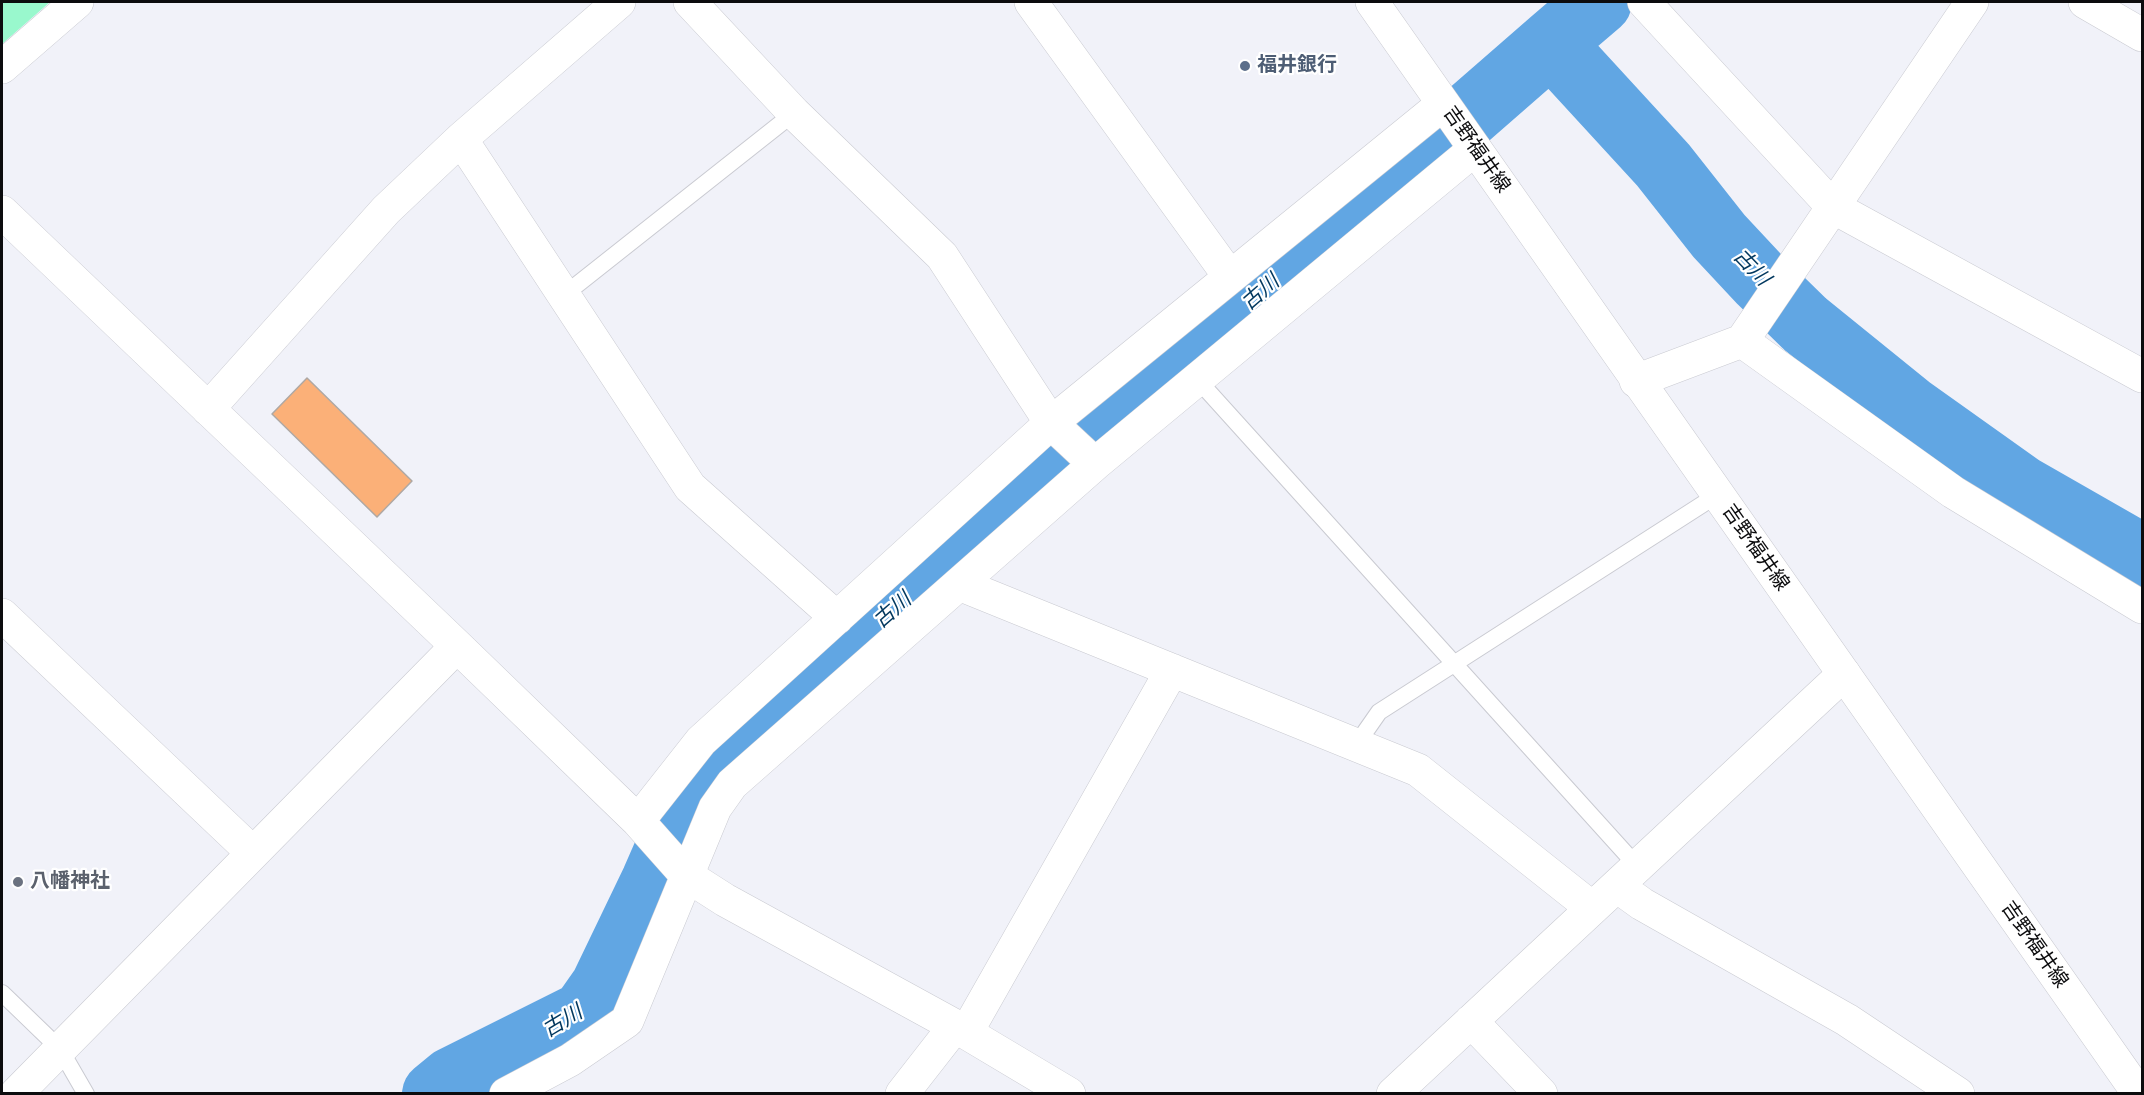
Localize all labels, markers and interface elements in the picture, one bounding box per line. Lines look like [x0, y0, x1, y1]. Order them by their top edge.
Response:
place label: 福井銀行 [1257, 54, 1337, 78]
marker: 福井銀行 [1238, 59, 1252, 73]
street label: 吉野福井線 [1437, 102, 1515, 198]
water label: 古川 [1727, 244, 1775, 292]
water label: 古川 [1237, 270, 1285, 316]
street label: 吉野福井線 [1716, 500, 1794, 596]
water label: 古川 [869, 588, 917, 634]
place label: 八幡神社 [30, 870, 110, 894]
marker: 八幡神社 [11, 875, 25, 889]
street label: 吉野福井線 [1995, 897, 2073, 993]
water label: 古川 [539, 1000, 587, 1044]

